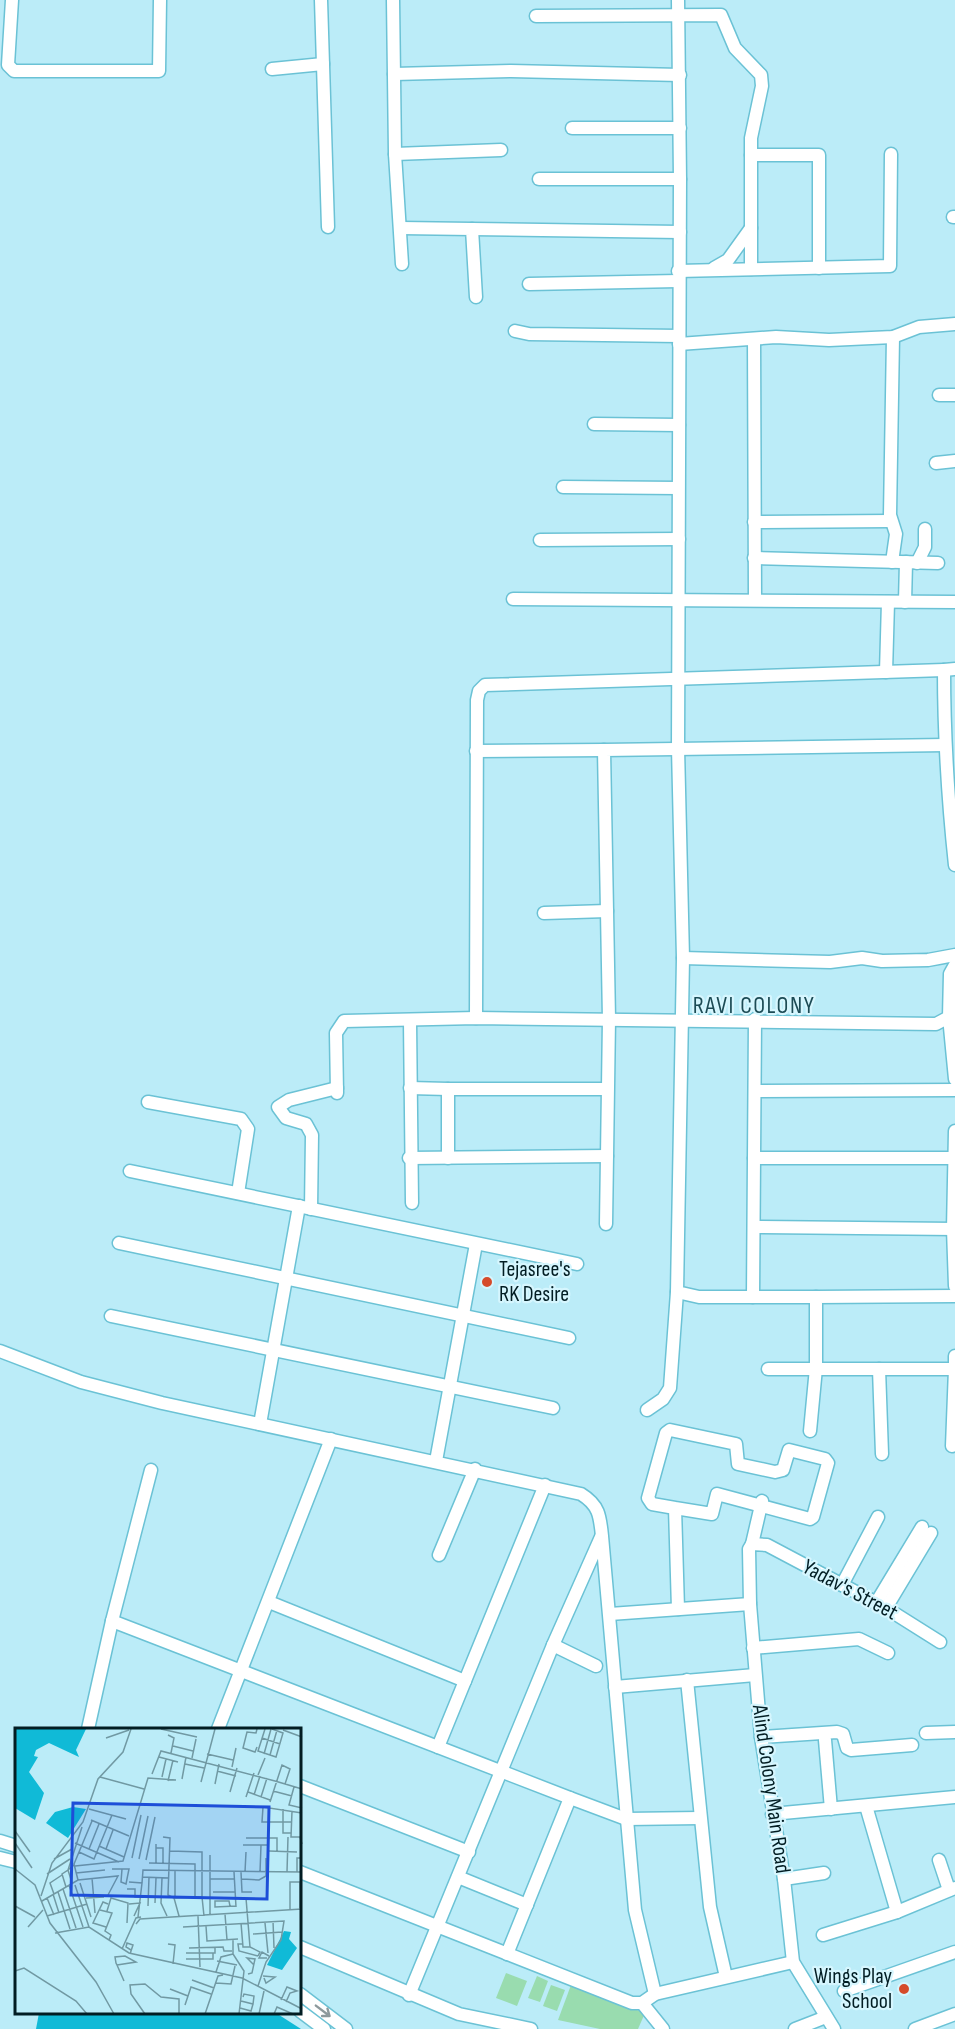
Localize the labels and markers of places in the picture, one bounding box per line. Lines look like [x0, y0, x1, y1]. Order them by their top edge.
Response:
place label: Tejasree's RK Desire [499, 1256, 571, 1308]
marker: Tejasree's RK Desire [480, 1275, 494, 1289]
place label: Wings Play School [814, 1963, 892, 2015]
marker: Wings Play School [897, 1982, 911, 1996]

